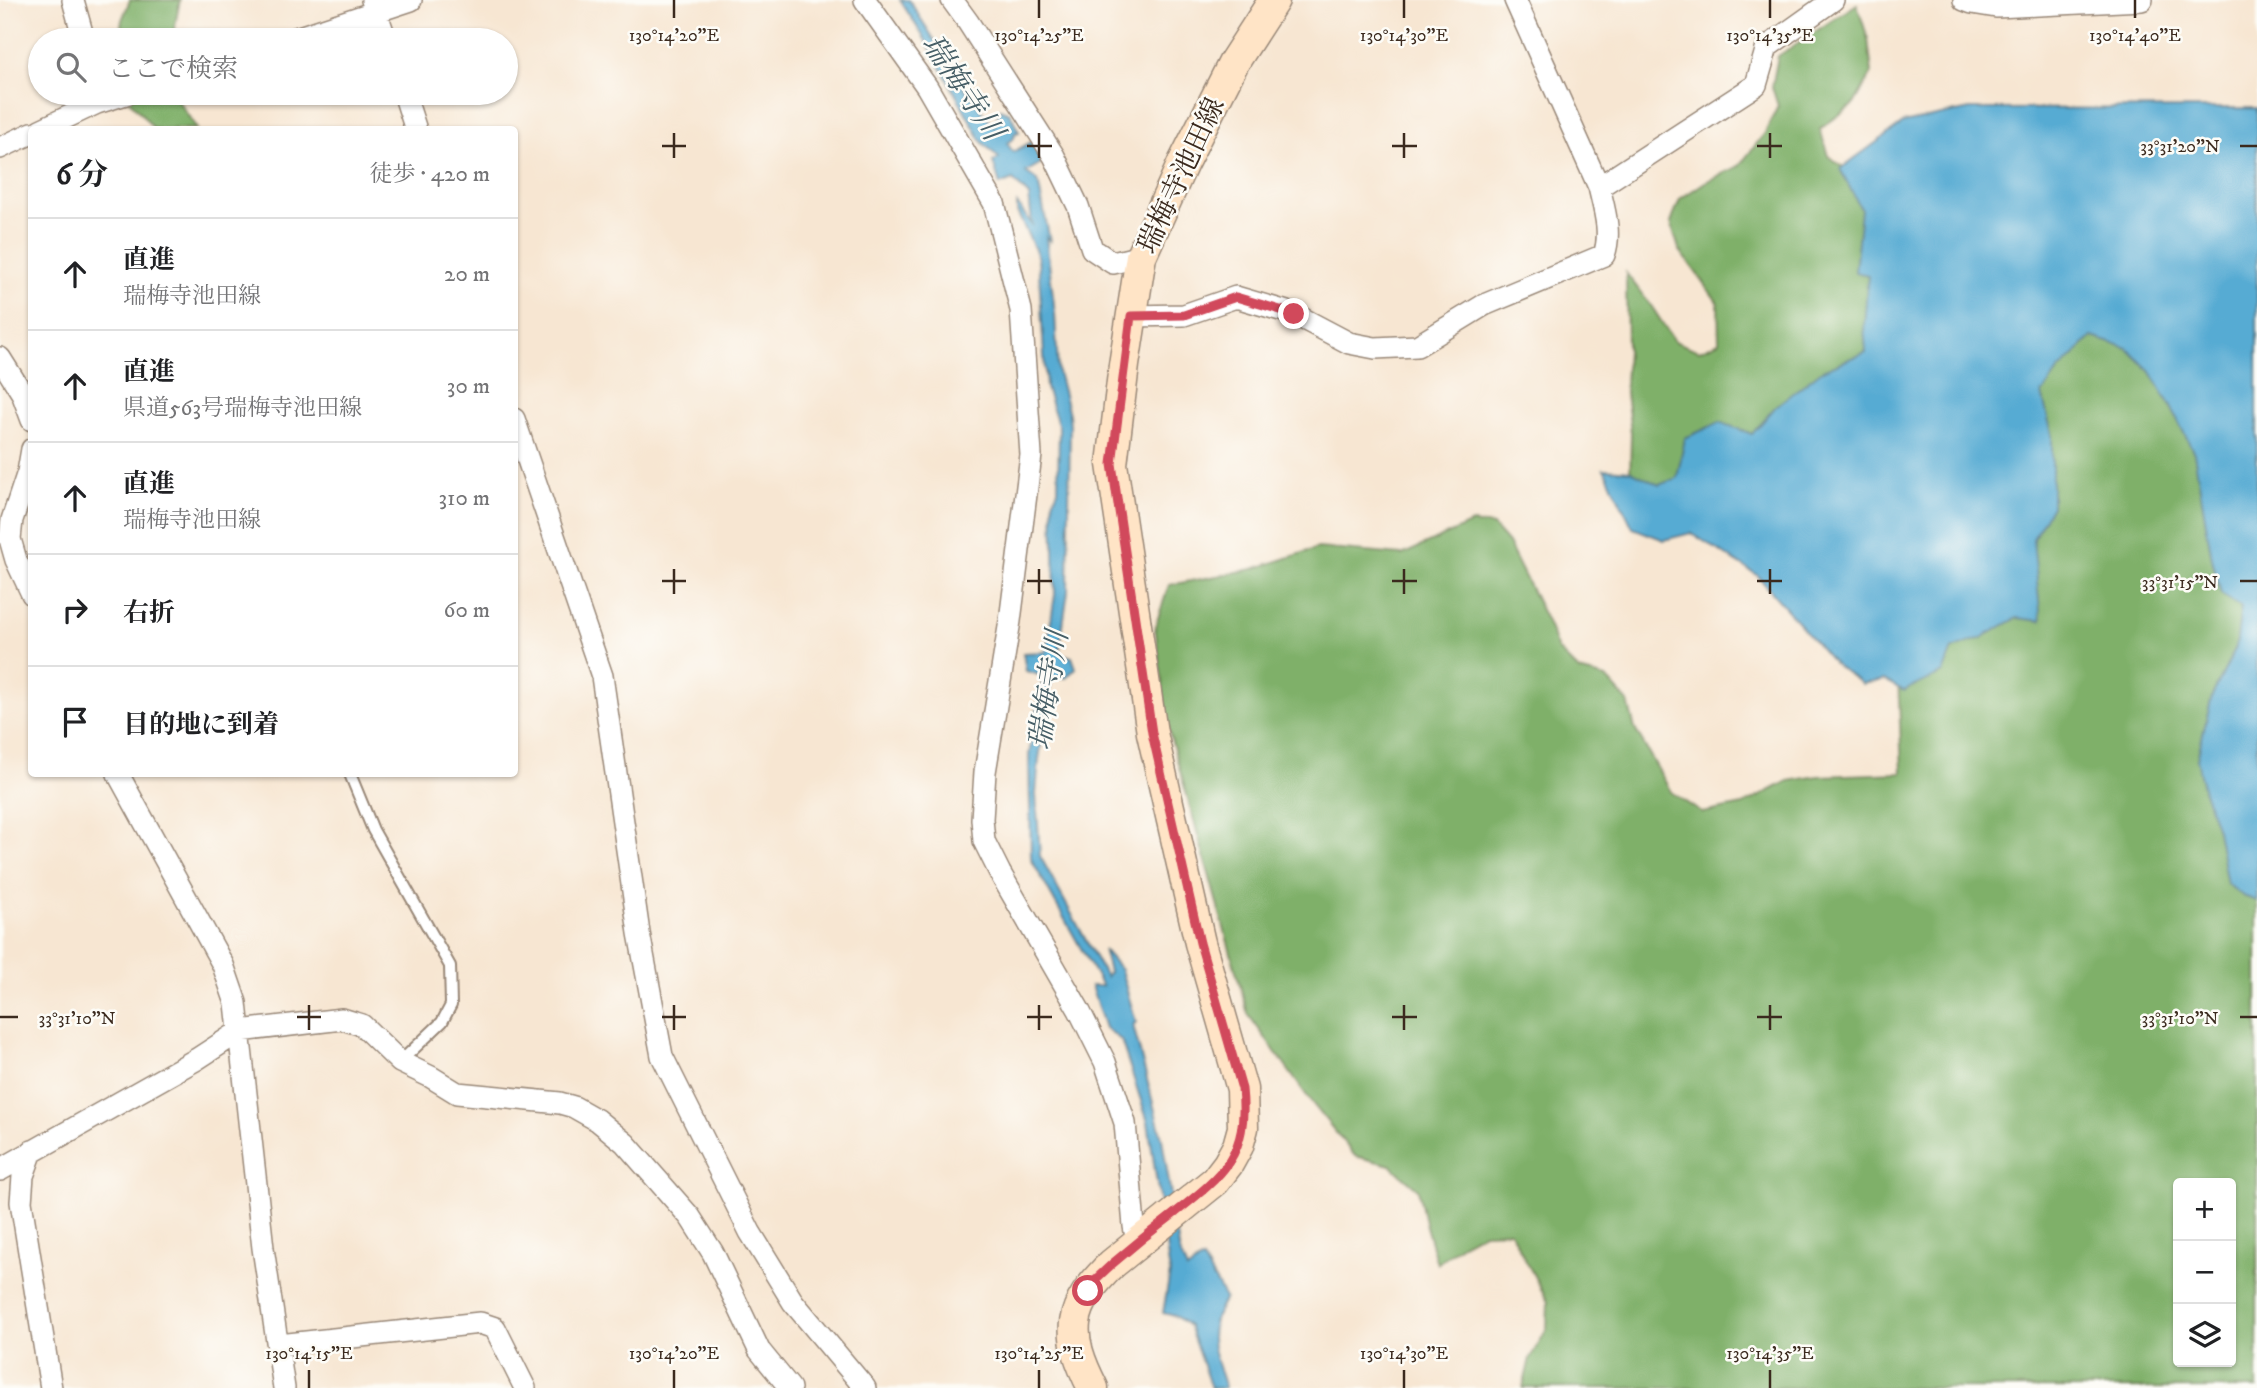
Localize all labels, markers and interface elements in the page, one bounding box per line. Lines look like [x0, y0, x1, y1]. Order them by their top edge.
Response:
text: 130°14'20"E [629, 25, 720, 47]
text: 130°14'25"E [994, 25, 1084, 47]
text: 130°14'30"E [1360, 25, 1448, 47]
text: 130°14'35"E [1726, 25, 1814, 47]
text: 130°14'40"E [2089, 25, 2181, 47]
search box [28, 28, 518, 105]
water label: 瑞梅寺川 [913, 28, 1012, 150]
icon: search [52, 48, 90, 86]
text: ここで検索 [108, 53, 238, 86]
street label: 瑞梅寺池田線 [1130, 92, 1233, 259]
text: 33°31'20"N [2140, 136, 2220, 158]
text: 6 分 [56, 157, 108, 194]
text: 徒歩 · 420 m [369, 160, 490, 189]
text: 直進 [123, 244, 175, 277]
icon: ahead [56, 255, 94, 293]
text: 20 m [444, 260, 490, 289]
text: 瑞梅寺池田線 [123, 282, 261, 311]
route end [1278, 298, 1309, 329]
text: 直進 [123, 356, 175, 389]
icon: ahead [56, 367, 94, 405]
text: 30 m [447, 372, 490, 401]
text: 県道563号瑞梅寺池田線 [123, 394, 362, 423]
text: 直進 [123, 468, 175, 501]
icon: ahead [56, 479, 94, 517]
text: 310 m [438, 484, 490, 513]
text: 瑞梅寺池田線 [123, 506, 261, 535]
text: 33°31'15"N [2142, 572, 2218, 594]
icon: right [56, 591, 94, 629]
text: 60 m [443, 596, 490, 625]
text: 右折 [123, 597, 175, 630]
water label: 瑞梅寺川 [1022, 625, 1078, 752]
icon: arrive [56, 703, 94, 741]
text: 目的地に到着 [123, 709, 279, 742]
text: 33°31'10"N [38, 1008, 116, 1030]
text: 33°31'10"N [2141, 1008, 2219, 1030]
map controls [2173, 1178, 2236, 1367]
button: + [2173, 1178, 2236, 1241]
button: − [2173, 1241, 2236, 1304]
route start [1072, 1275, 1103, 1306]
button: layers [2173, 1304, 2236, 1367]
text: 130°14'15"E [265, 1343, 353, 1365]
text: 130°14'20"E [629, 1343, 720, 1365]
text: 130°14'25"E [994, 1343, 1084, 1365]
text: 130°14'30"E [1360, 1343, 1448, 1365]
text: 130°14'35"E [1726, 1343, 1814, 1365]

